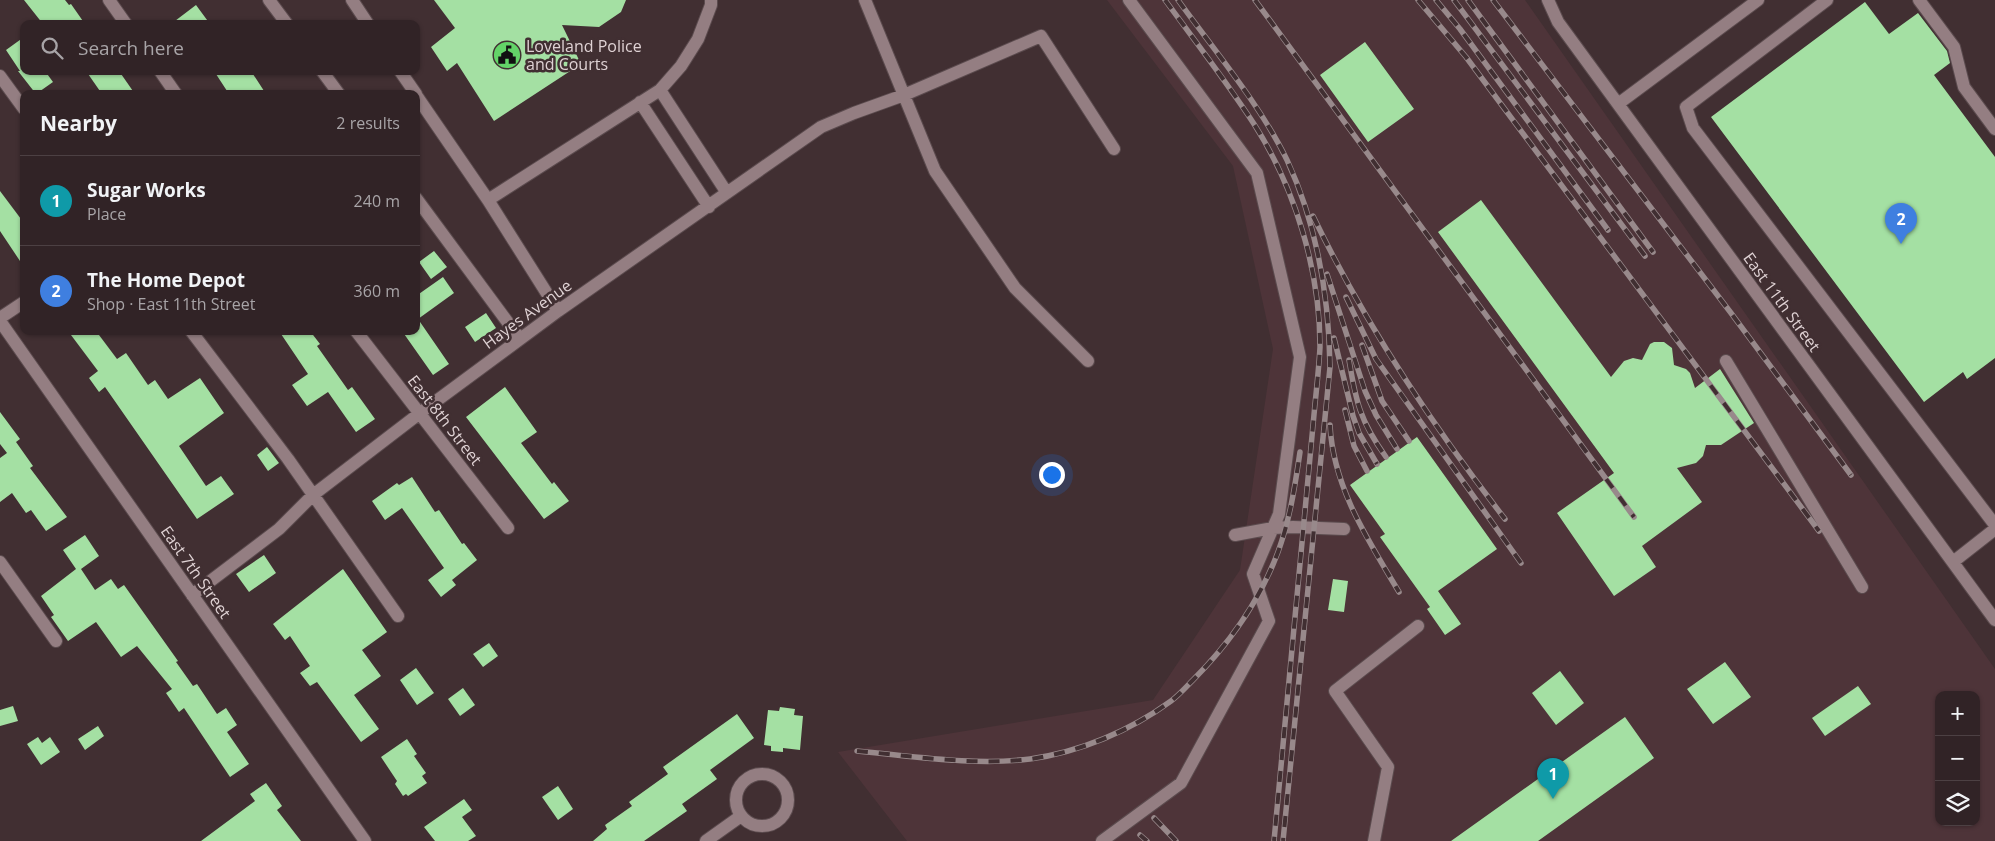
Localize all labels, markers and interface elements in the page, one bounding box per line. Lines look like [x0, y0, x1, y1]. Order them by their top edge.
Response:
search box [20, 20, 420, 75]
icon: search [38, 34, 66, 62]
text: Search here [78, 35, 184, 61]
place label: Loveland Police and Courts [526, 35, 642, 75]
public building icon: Loveland Police and Courts [492, 40, 522, 70]
text: Nearby [40, 109, 117, 137]
text: 2 results [336, 112, 400, 134]
text: Sugar Works [87, 177, 206, 203]
text: 1 [51, 190, 61, 212]
text: 240 m [354, 190, 400, 212]
text: Place [87, 203, 126, 225]
pin: 2 [1885, 203, 1917, 244]
street label: East 11th Street [1738, 248, 1826, 356]
text: The Home Depot [87, 267, 245, 293]
street label: Hayes Avenue [478, 274, 576, 354]
text: 2 [51, 280, 61, 302]
text: 360 m [354, 280, 400, 302]
text: Shop · East 11th Street [87, 293, 255, 315]
street label: East 8th Street [403, 370, 487, 470]
your location [1039, 462, 1065, 488]
street label: East 7th Street [156, 521, 236, 623]
map controls [1935, 691, 1980, 826]
button: + [1935, 691, 1980, 736]
button: − [1935, 736, 1980, 781]
pin: 1 [1537, 758, 1569, 799]
button: layers [1935, 781, 1980, 826]

